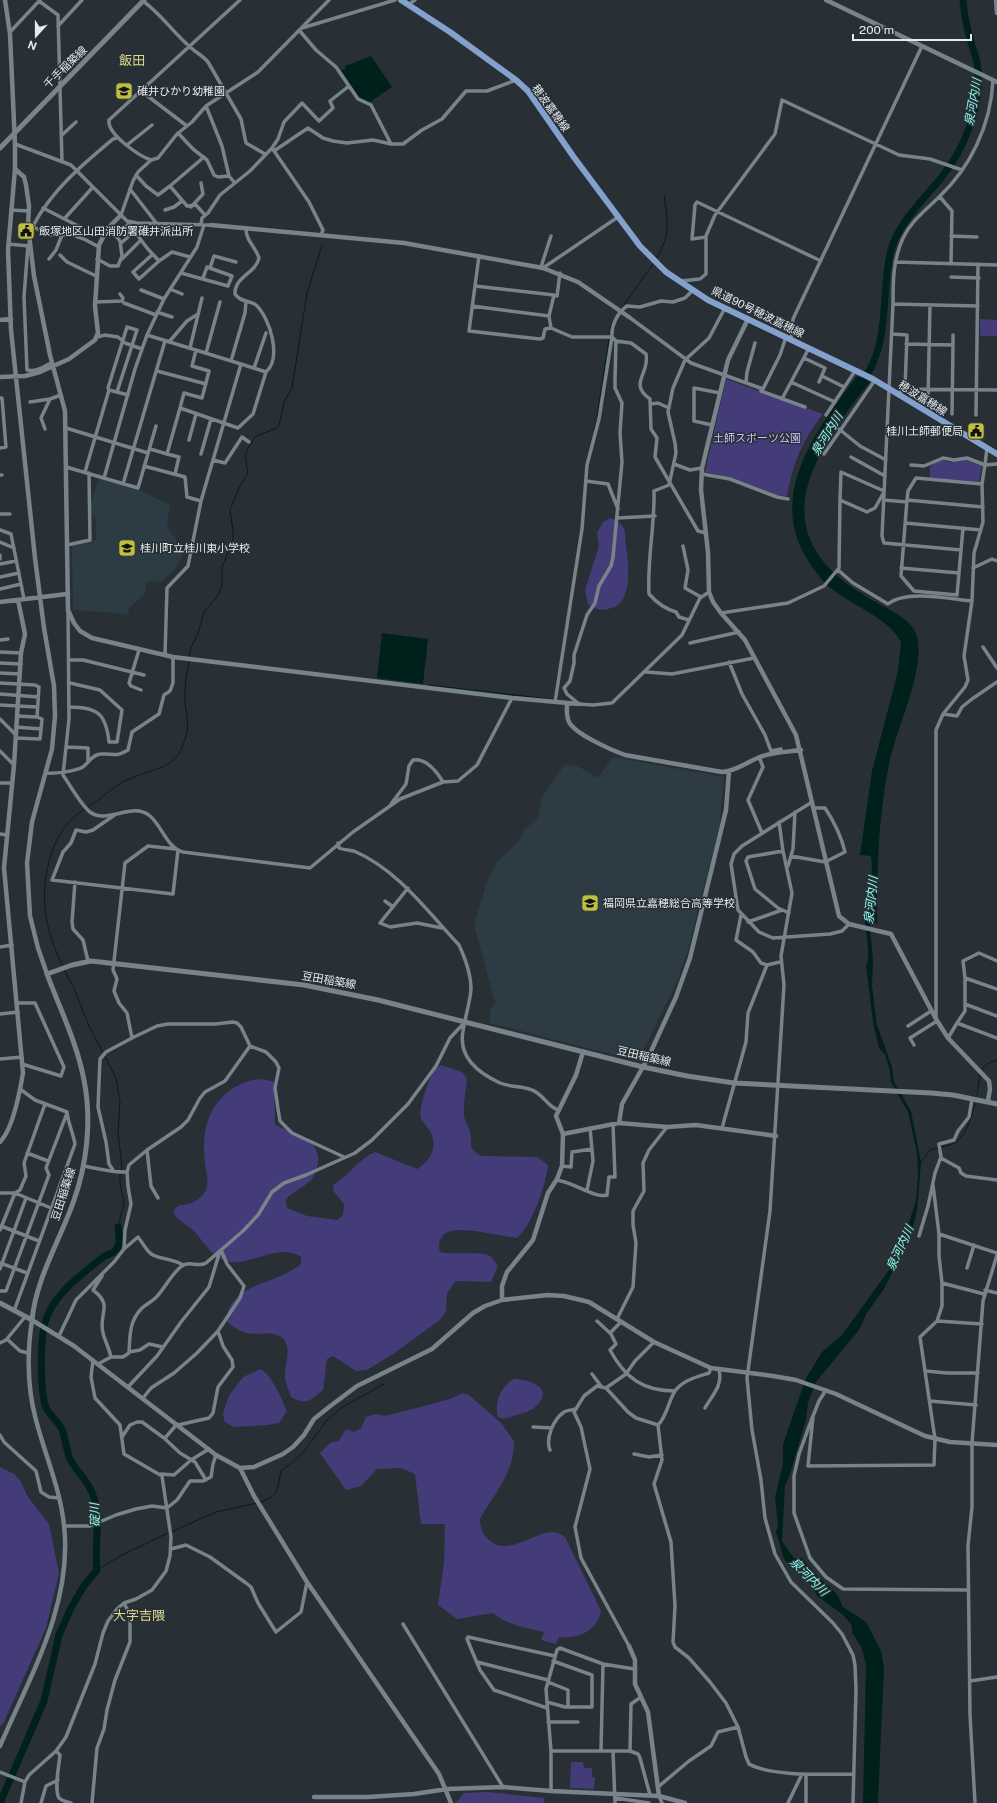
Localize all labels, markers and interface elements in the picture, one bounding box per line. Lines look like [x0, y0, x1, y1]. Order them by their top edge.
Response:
north arrow [16, 16, 56, 56]
scale bar [853, 16, 971, 42]
text: 200 m [859, 23, 894, 37]
text: N [26, 38, 39, 52]
street label: 千手稲築線 [41, 44, 89, 90]
district label: 飯田 [119, 53, 145, 68]
water label: 泉河内川 [962, 75, 984, 127]
school or university icon: 碓井ひかり幼稚園 [114, 81, 134, 101]
street label: 穂波嘉穂線 [530, 82, 572, 134]
place label: 碓井ひかり幼稚園 [137, 85, 225, 97]
public building icon: 飯塚地区山田消防署碓井派出所 [16, 221, 36, 241]
place label: 飯塚地区山田消防署碓井派出所 [39, 225, 194, 237]
street label: 県道90号穂波嘉穂線 [710, 284, 806, 340]
street label: 穂波嘉穂線 [896, 378, 950, 418]
water label: 泉河内川 [808, 408, 847, 458]
public building icon: 桂川土師郵便局 [966, 421, 986, 441]
place label: 桂川土師郵便局 [886, 425, 963, 437]
park label: 土師スポーツ公園 [713, 432, 801, 444]
school or university icon: 桂川町立桂川東小学校 [117, 538, 137, 558]
place label: 桂川町立桂川東小学校 [140, 542, 250, 554]
water label: 泉河内川 [862, 873, 881, 925]
school or university icon: 福岡県立嘉穂総合高等学校 [580, 893, 600, 913]
place label: 福岡県立嘉穂総合高等学校 [603, 897, 735, 909]
street label: 豆田稲築線 [301, 969, 357, 991]
street label: 豆田稲築線 [616, 1044, 672, 1068]
street label: 豆田稲築線 [49, 1166, 77, 1222]
water label: 泉河内川 [884, 1221, 917, 1273]
water label: 碇川 [87, 1501, 103, 1527]
water label: 泉河内川 [787, 1555, 832, 1600]
district label: 大字吉隈 [113, 1608, 165, 1623]

